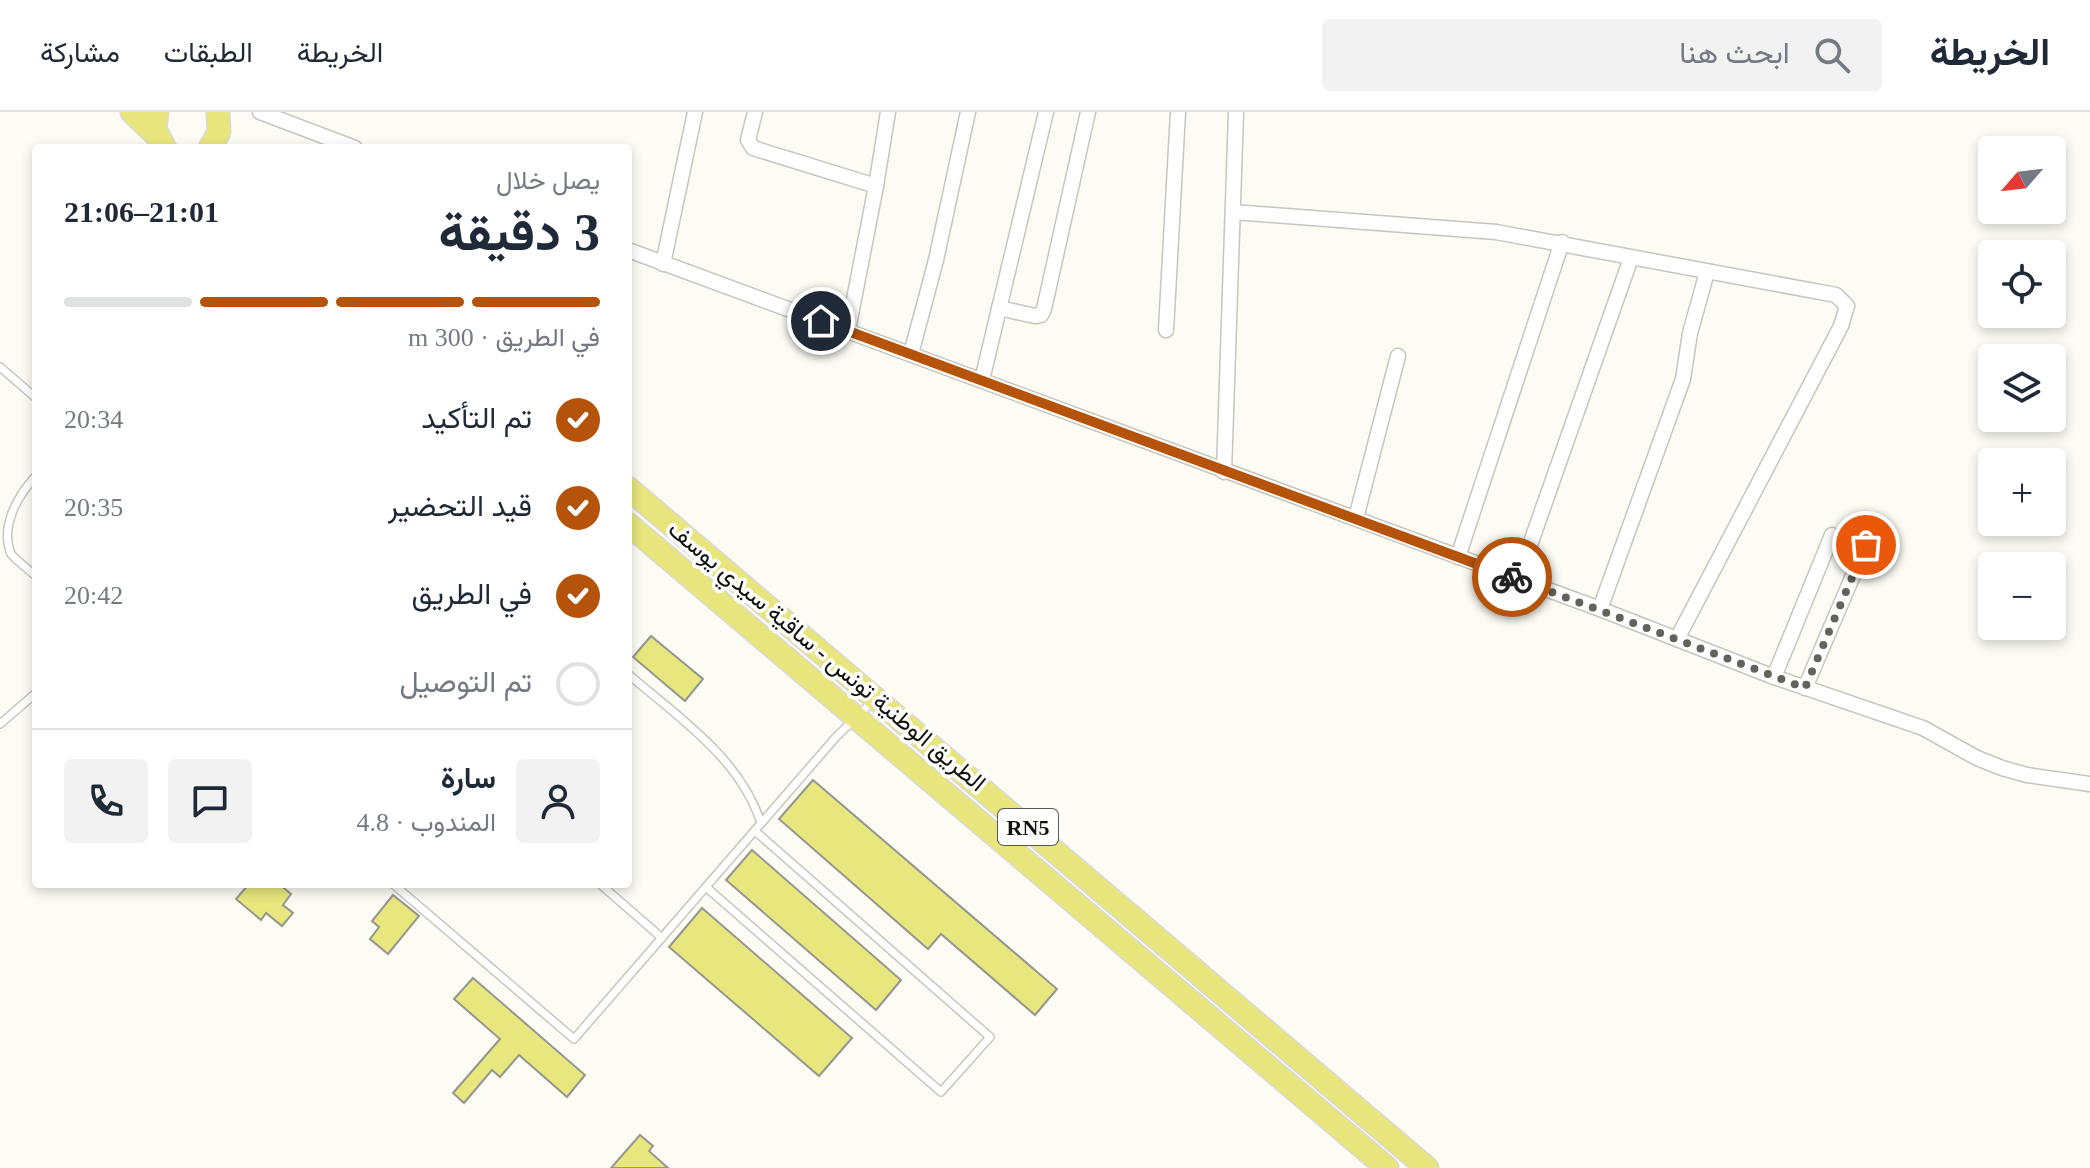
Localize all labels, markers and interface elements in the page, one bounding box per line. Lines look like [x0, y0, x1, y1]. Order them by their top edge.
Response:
search box [1322, 19, 1882, 91]
text: الخريطة [1930, 31, 2050, 73]
icon: search [1810, 33, 1854, 77]
text: ابحث هنا [1679, 36, 1790, 69]
text: مشاركة [40, 37, 120, 68]
text: الطبقات [164, 37, 253, 68]
text: الخريطة [297, 37, 383, 68]
north arrow [1978, 136, 2066, 224]
map controls [1978, 136, 2066, 640]
text: يصل خلال [496, 166, 600, 195]
text: 21:01–21:06 [64, 195, 219, 228]
text: 3 دقيقة [438, 204, 600, 261]
button: locate [1978, 240, 2066, 328]
pin [787, 287, 855, 355]
icon: home [799, 299, 843, 343]
text: في الطريق · 300 m [408, 323, 600, 352]
button: layers [1978, 344, 2066, 432]
icon: check [556, 398, 600, 442]
text: تم التأكيد [421, 401, 532, 434]
text: 20:34 [64, 405, 123, 434]
button: + [1978, 448, 2066, 536]
icon: check [556, 486, 600, 530]
text: قيد التحضير [388, 489, 532, 522]
text: 20:35 [64, 493, 123, 522]
pin [1832, 511, 1900, 579]
street label: الطريق الوطنية تونس - ساقية سيدي يوسف [659, 516, 991, 801]
icon: bag [1844, 523, 1888, 567]
courier [1472, 537, 1552, 617]
button: − [1978, 552, 2066, 640]
icon: bike [1490, 555, 1534, 599]
icon: check [556, 574, 600, 618]
text: في الطريق [411, 577, 532, 610]
text: 20:42 [64, 581, 123, 610]
text: تم التوصيل [399, 665, 532, 698]
button: phone [64, 759, 148, 843]
button: chat [168, 759, 252, 843]
button: person [516, 759, 600, 843]
text: سارة [441, 761, 496, 794]
text: المندوب · 4.8 [357, 808, 496, 837]
road number: RN5 [998, 809, 1058, 845]

